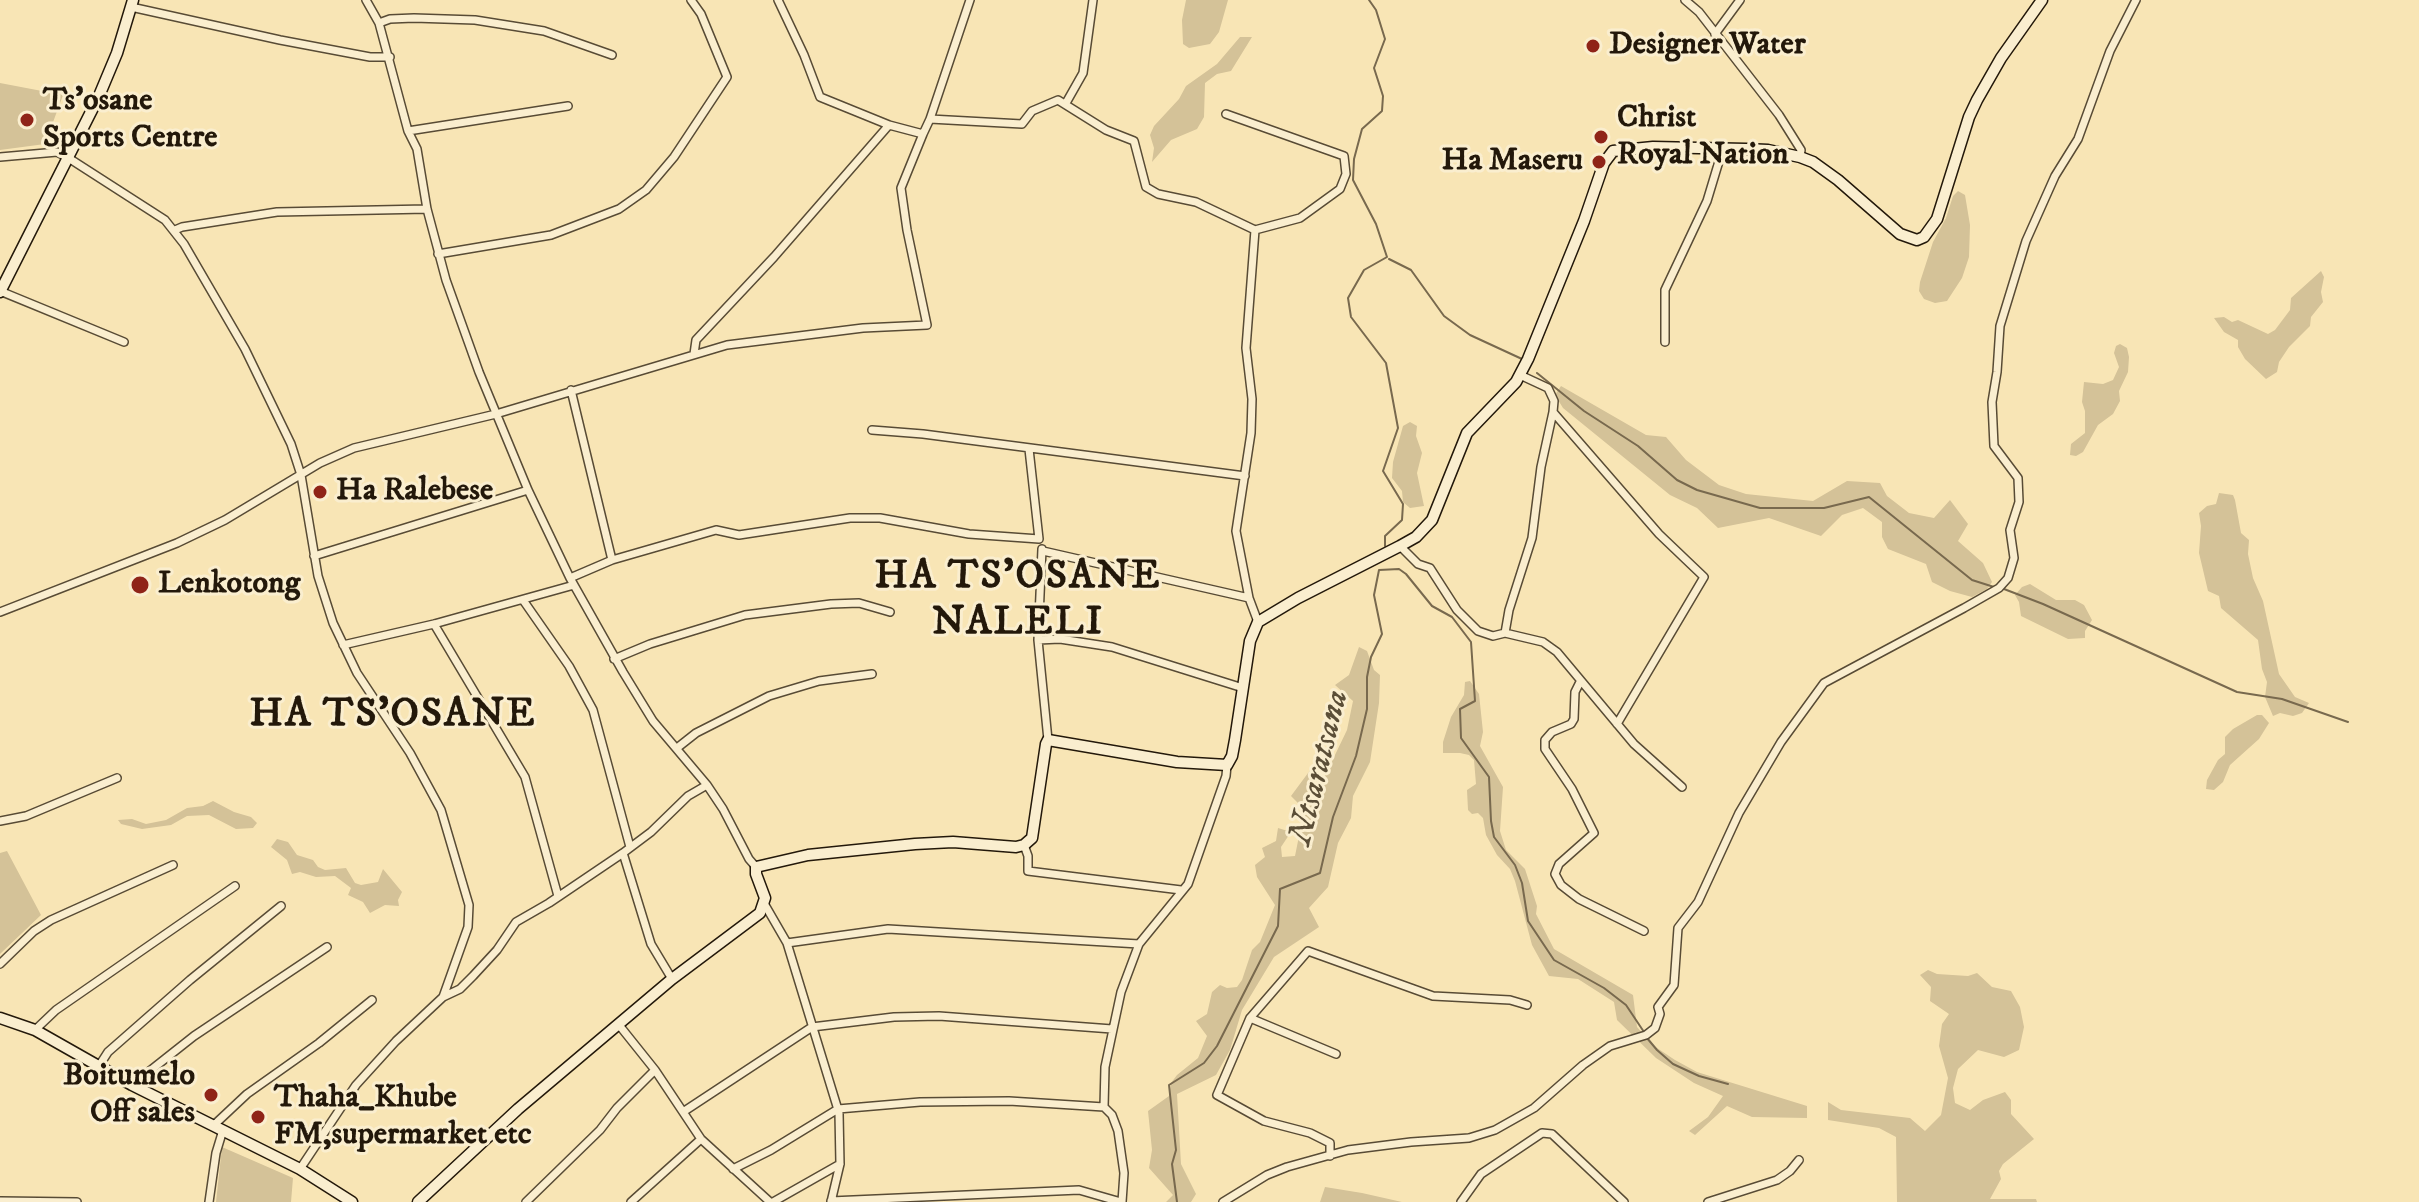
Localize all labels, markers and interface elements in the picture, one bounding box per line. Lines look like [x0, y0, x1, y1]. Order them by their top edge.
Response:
place label: Designer Water [1609, 27, 1806, 65]
marker: Designer Water [1584, 37, 1602, 55]
place label: Ts'osane Sports Centre [43, 83, 217, 158]
place label: Christ Royal Nation [1617, 100, 1789, 175]
marker: Ts'osane Sports Centre [18, 111, 36, 129]
marker: Christ Royal Nation [1592, 128, 1610, 146]
place label: Ha Maseru [1442, 143, 1583, 181]
marker: Ha Maseru [1590, 153, 1608, 171]
place label: Ha Ralebese [336, 473, 493, 511]
marker: Ha Ralebese [311, 483, 329, 501]
district label: HA TS'OSANE NALELI [874, 555, 1162, 649]
place label: Lenkotong [158, 566, 300, 604]
marker: Lenkotong [129, 574, 151, 596]
water label: Ntsaratsana [1282, 686, 1360, 850]
district label: HA TS'OSANE [249, 693, 537, 741]
place label: Boitumelo Off sales [63, 1058, 195, 1133]
place label: Thaha_Khube FM,supermarket etc [274, 1080, 531, 1155]
marker: Boitumelo Off sales [202, 1086, 220, 1104]
marker: Thaha_Khube FM,supermarket etc [249, 1108, 267, 1126]

